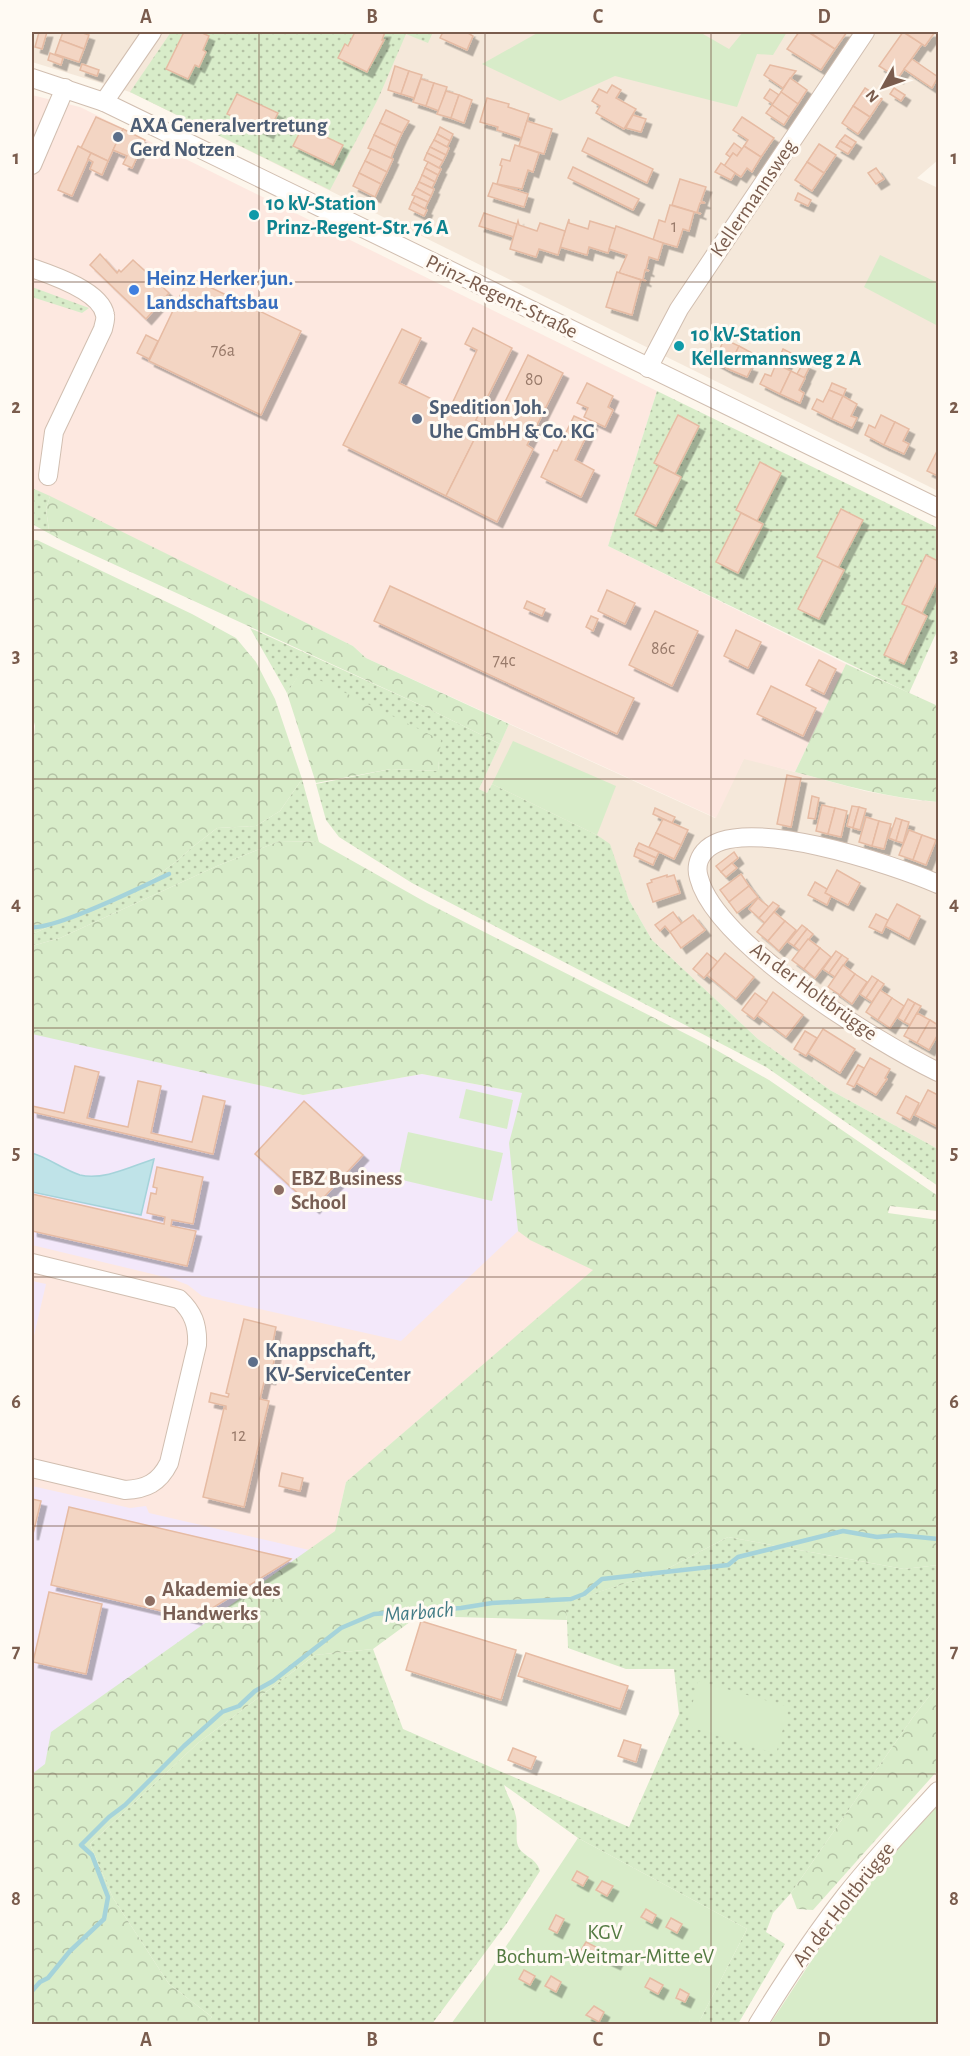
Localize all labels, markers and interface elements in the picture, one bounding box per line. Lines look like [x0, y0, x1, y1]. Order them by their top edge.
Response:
text: A [140, 7, 152, 27]
text: B [366, 7, 378, 27]
text: C [593, 7, 604, 27]
text: D [817, 7, 831, 27]
north arrow [853, 57, 913, 117]
text: N [863, 87, 882, 105]
place label: AXA Generalvertretung Gerd Notzen [130, 115, 328, 160]
marker: AXA Generalvertretung Gerd Notzen [111, 130, 125, 144]
street label: Kellermannsweg [707, 135, 801, 261]
text: 1 [12, 148, 20, 168]
text: 1 [950, 148, 958, 168]
place label: 10 kV-Station Prinz-Regent-Str. 76 A [266, 193, 449, 238]
marker: 10 kV-Station Prinz-Regent-Str. 76 A [247, 208, 261, 222]
house number: 1 [671, 218, 677, 236]
street label: Prinz-Regent-Straße [423, 251, 581, 342]
place label: Heinz Herker jun. Landschaftsbau [146, 268, 293, 313]
marker: Heinz Herker jun. Landschaftsbau [127, 283, 141, 297]
place label: 10 kV-Station Kellermannsweg 2 A [691, 324, 862, 369]
marker: 10 kV-Station Kellermannsweg 2 A [672, 339, 686, 353]
house number: 76a [211, 342, 235, 360]
house number: 80 [525, 371, 543, 389]
text: 2 [11, 397, 21, 417]
place label: Spedition Joh. Uhe GmbH & Co. KG [429, 397, 595, 442]
text: 2 [949, 397, 959, 417]
marker: Spedition Joh. Uhe GmbH & Co. KG [410, 412, 424, 426]
house number: 86c [651, 640, 675, 658]
text: 3 [12, 646, 20, 666]
text: 3 [950, 646, 958, 666]
house number: 74c [492, 652, 516, 670]
text: 4 [11, 894, 21, 914]
text: 4 [949, 894, 959, 914]
street label: An der Holtbrügge [746, 938, 881, 1044]
text: 5 [12, 1143, 20, 1163]
text: 5 [950, 1143, 958, 1163]
place label: EBZ Business School [291, 1168, 402, 1213]
marker: EBZ Business School [272, 1183, 286, 1197]
place label: Knappschaft, KV-ServiceCenter [265, 1340, 411, 1385]
marker: Knappschaft, KV-ServiceCenter [246, 1355, 260, 1369]
text: 6 [11, 1392, 21, 1412]
text: 6 [949, 1392, 959, 1412]
house number: 12 [232, 1427, 246, 1445]
place label: Akademie des Handwerks [162, 1579, 280, 1624]
marker: Akademie des Handwerks [143, 1594, 157, 1608]
water label: Marbach [383, 1598, 455, 1626]
text: 7 [12, 1641, 21, 1661]
text: 7 [950, 1641, 959, 1661]
street label: An der Holtbrügge [789, 1838, 898, 1970]
text: 8 [11, 1889, 21, 1909]
text: 8 [949, 1889, 959, 1909]
park label: KGV Bochum-Weitmar-Mitte eV [496, 1922, 714, 1967]
text: A [140, 2030, 152, 2050]
text: B [366, 2030, 378, 2050]
text: C [593, 2030, 604, 2050]
text: D [817, 2030, 831, 2050]

